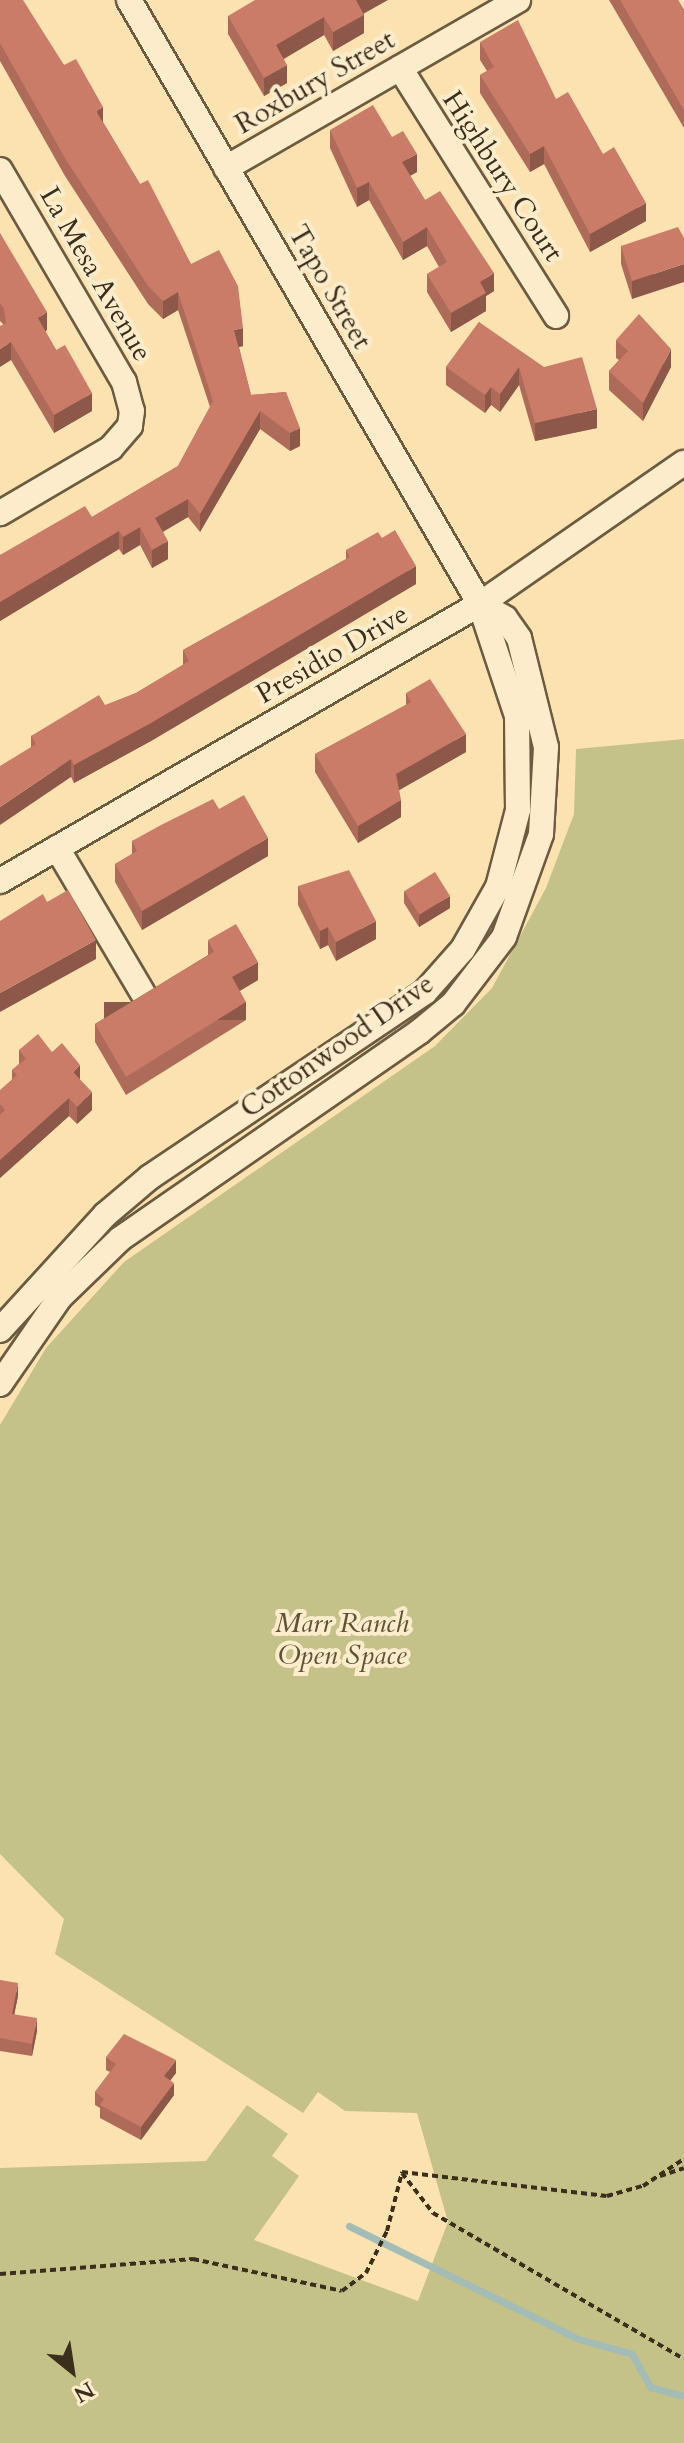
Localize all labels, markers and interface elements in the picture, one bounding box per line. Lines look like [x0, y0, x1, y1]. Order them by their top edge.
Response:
street label: Roxbury Street [229, 23, 401, 141]
street label: Highbury Court [435, 85, 571, 267]
street label: La Mesa Avenue [33, 181, 159, 367]
street label: Tapo Street [281, 219, 379, 355]
street label: Presidio Drive [250, 597, 414, 711]
street label: Cottonwood Drive [234, 967, 440, 1125]
park label: Marr Ranch Open Space [275, 1606, 409, 1672]
north arrow [32, 2331, 112, 2411]
text: N [68, 2374, 100, 2410]

